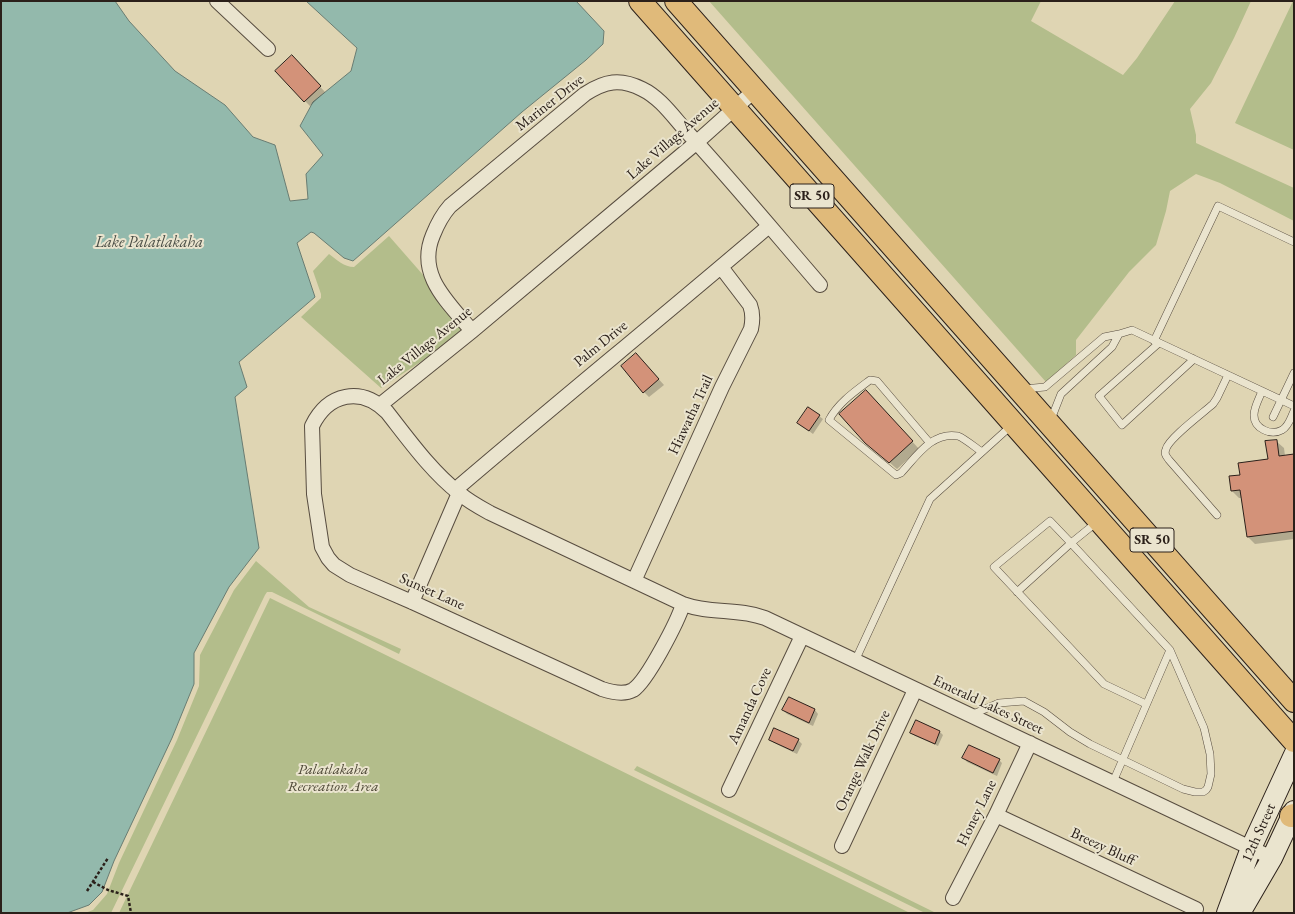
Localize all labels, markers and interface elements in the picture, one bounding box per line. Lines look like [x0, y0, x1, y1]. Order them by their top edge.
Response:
street label: Mariner Drive [512, 71, 588, 135]
street label: Lake Village Avenue [623, 94, 723, 184]
road number: SR 50 [790, 184, 834, 208]
water label: Lake Palatlakaha [95, 233, 203, 253]
street label: Lake Village Avenue [374, 303, 476, 389]
street label: Palm Drive [571, 317, 631, 371]
street label: Hiawatha Trail [665, 372, 717, 458]
road number: SR 50 [1130, 528, 1174, 552]
street label: Sunset Lane [396, 570, 468, 614]
street label: Amanda Cove [724, 665, 776, 747]
street label: Emerald Lakes Street [930, 672, 1046, 738]
street label: Orange Walk Drive [832, 708, 894, 814]
park label: Palatlakaha Recreation Area [287, 761, 379, 796]
street label: Honey Lane [953, 777, 1001, 849]
street label: 12th Street [1238, 801, 1280, 865]
street label: Breezy Bluff [1068, 824, 1138, 870]

